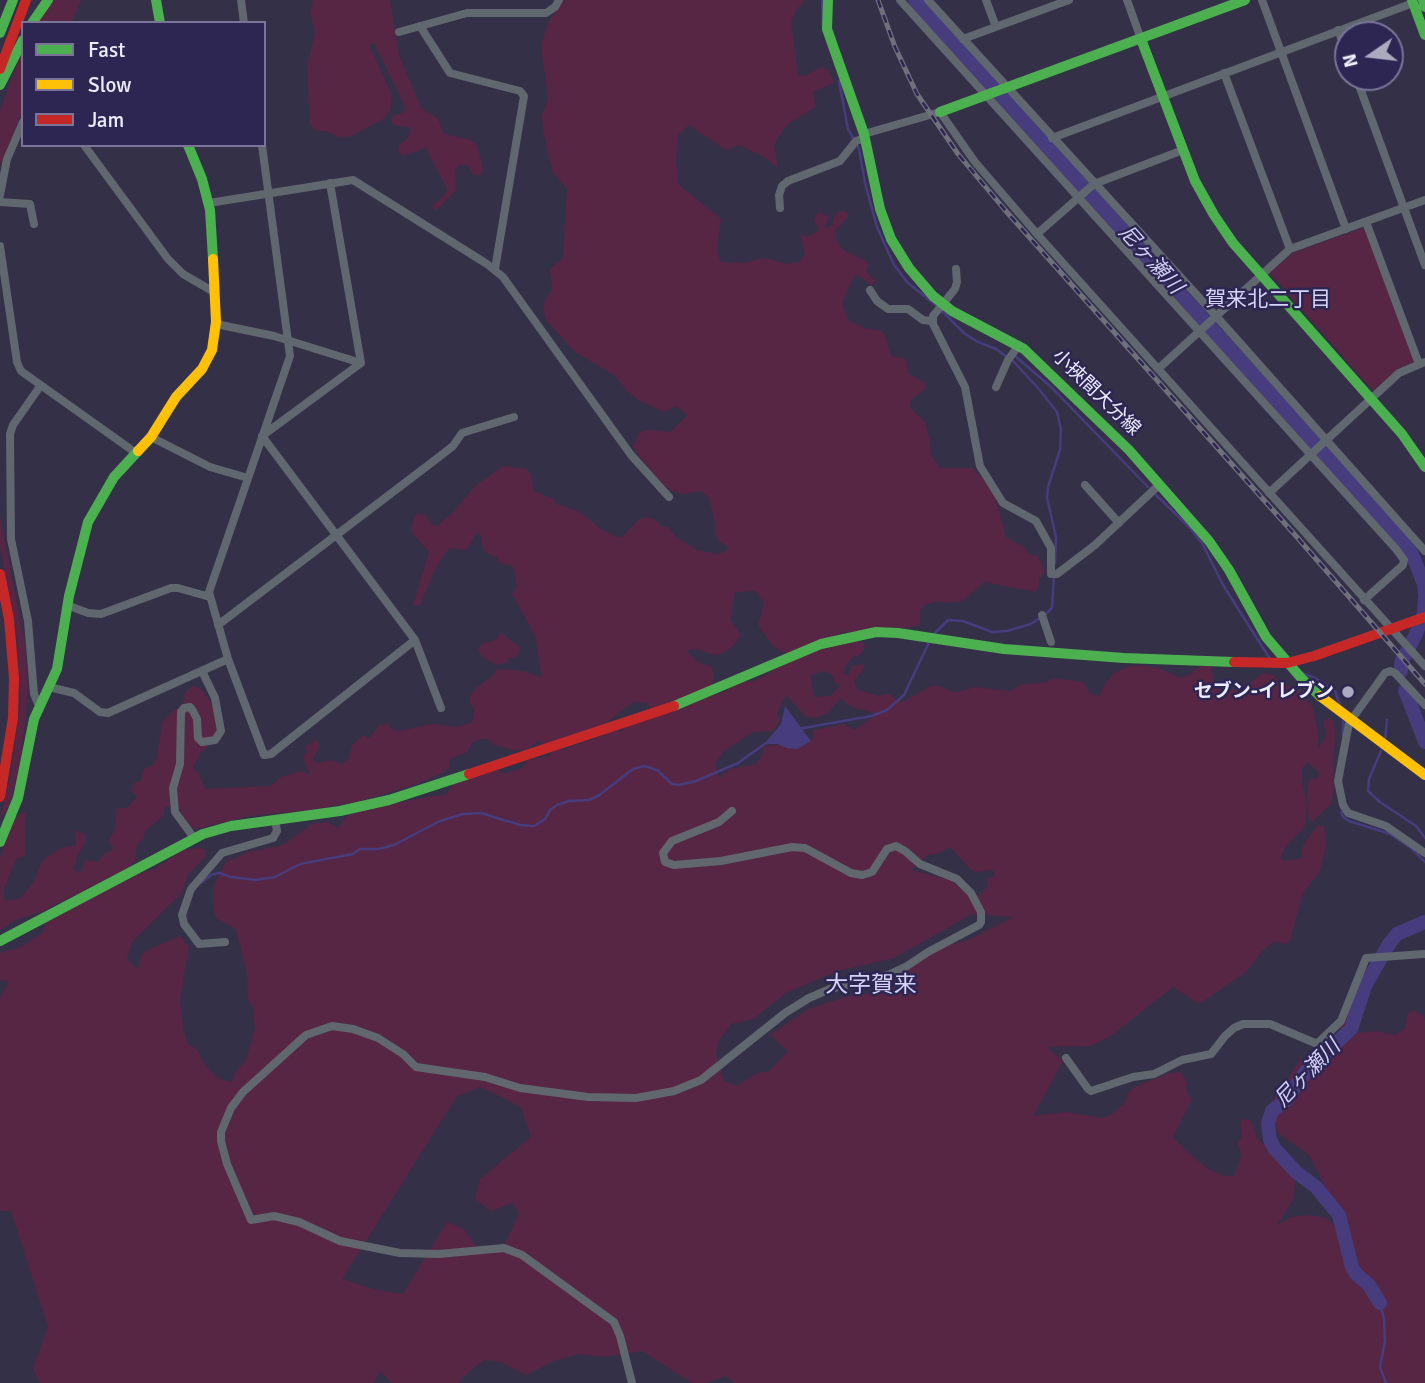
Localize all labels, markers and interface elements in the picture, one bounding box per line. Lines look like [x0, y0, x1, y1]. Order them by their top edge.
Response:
legend [21, 21, 266, 147]
north arrow [1334, 21, 1404, 91]
text: Fast [88, 37, 125, 63]
text: N [1337, 51, 1364, 70]
text: Slow [88, 72, 132, 98]
text: Jam [88, 107, 124, 133]
water label: 尼ヶ瀬川 [1113, 220, 1187, 300]
district label: 賀来北二丁目 [1205, 287, 1331, 313]
street label: 小挾間大分線 [1047, 345, 1145, 441]
place label: セブン-イレブン [1194, 681, 1334, 703]
marker: セブン-イレブン [1340, 684, 1356, 700]
district label: 大字賀来 [825, 972, 917, 1000]
water label: 尼ヶ瀬川 [1270, 1035, 1346, 1113]

